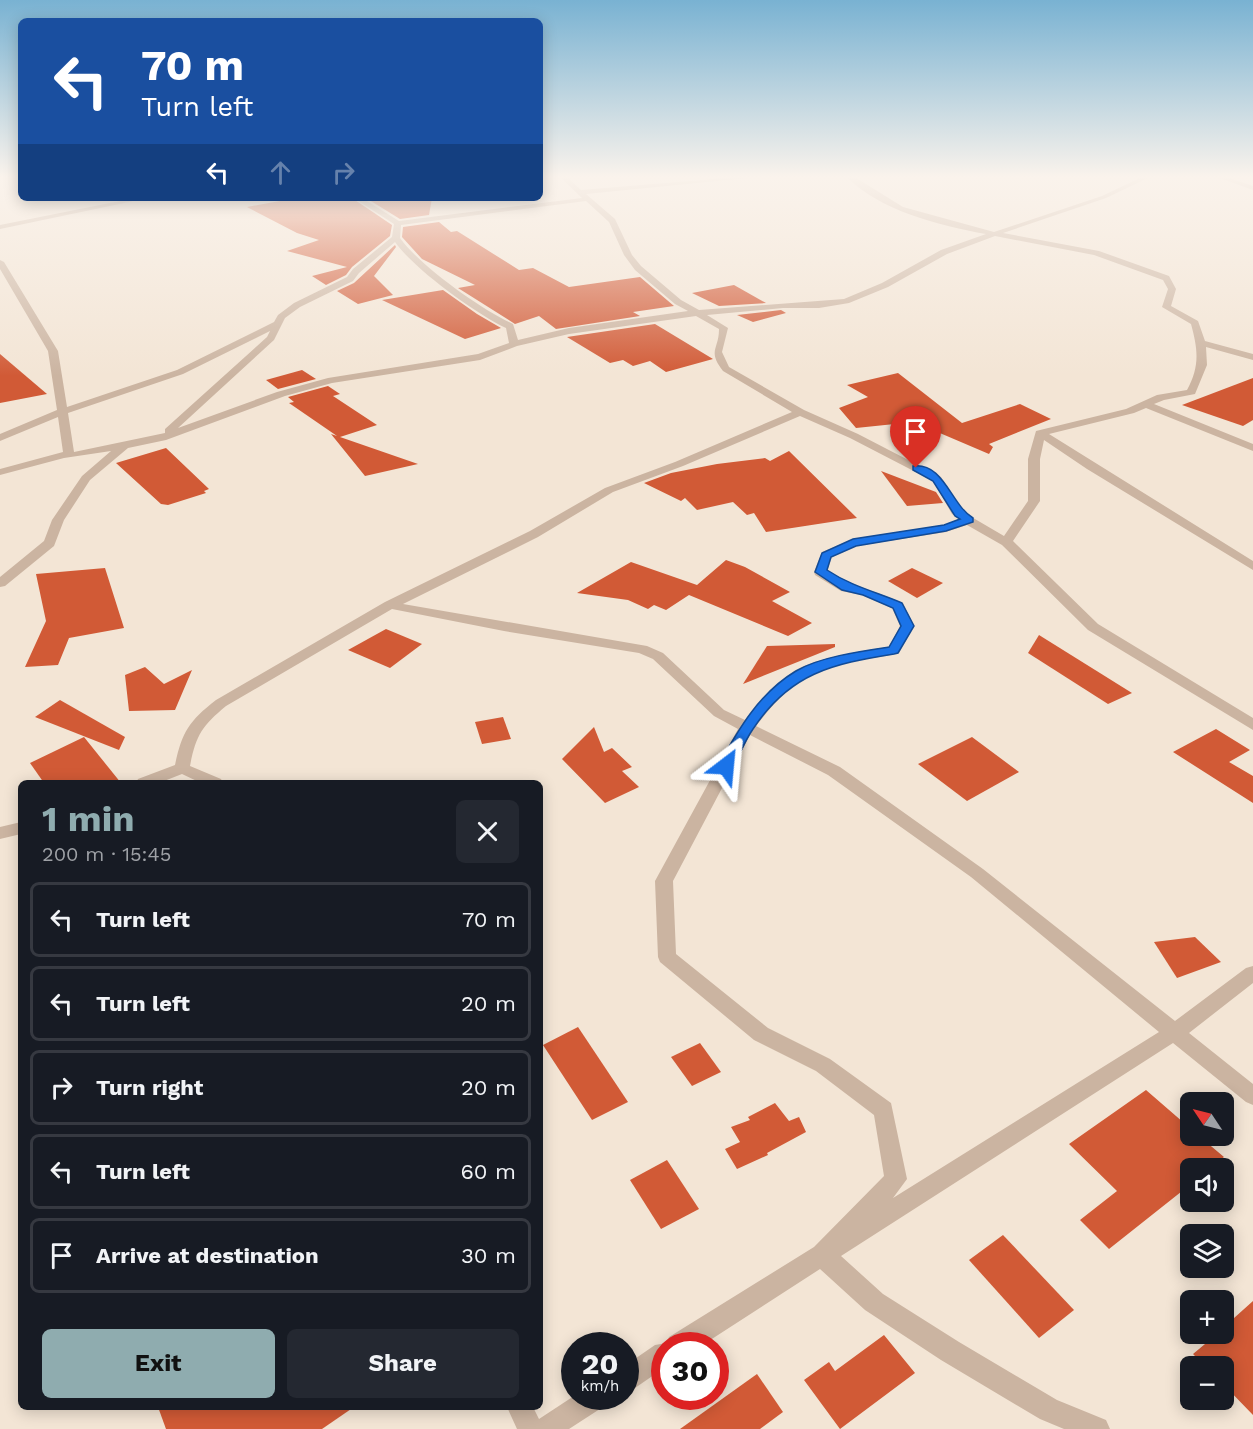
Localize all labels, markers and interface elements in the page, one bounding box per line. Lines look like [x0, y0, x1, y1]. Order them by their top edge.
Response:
text: 70 m [141, 41, 244, 90]
icon: left [42, 42, 120, 120]
text: Turn left [141, 91, 253, 123]
icon: left [201, 156, 234, 189]
icon: ahead [264, 156, 297, 189]
icon: right [327, 156, 360, 189]
pin [890, 406, 941, 468]
icon: arrive [899, 415, 932, 448]
position arrow [694, 734, 758, 798]
text: 1 min [42, 798, 134, 840]
button: close [456, 800, 519, 863]
text: 200 m · 15:45 [42, 842, 171, 866]
icon: left [45, 903, 78, 936]
text: Turn left [96, 907, 190, 932]
text: 70 m [462, 907, 516, 932]
icon: left [45, 987, 78, 1020]
text: Turn left [96, 991, 190, 1016]
text: 20 m [461, 991, 516, 1016]
icon: right [45, 1071, 78, 1104]
text: Turn right [96, 1075, 203, 1100]
text: 20 m [461, 1075, 516, 1100]
north arrow [1180, 1092, 1234, 1146]
map controls [1180, 1092, 1234, 1410]
icon: left [45, 1155, 78, 1188]
button: sound [1180, 1158, 1234, 1212]
text: Turn left [96, 1159, 190, 1184]
text: 60 m [460, 1159, 516, 1184]
button: layers [1180, 1224, 1234, 1278]
icon: arrive [45, 1239, 78, 1272]
text: Arrive at destination [96, 1243, 319, 1268]
text: 30 m [461, 1243, 516, 1268]
button: + [1180, 1290, 1234, 1344]
button: Exit [42, 1329, 275, 1398]
button: Share [287, 1329, 519, 1398]
speed limit sign: 30 [651, 1332, 729, 1410]
text: 20 [581, 1346, 619, 1381]
button: − [1180, 1356, 1234, 1410]
text: km/h [581, 1377, 619, 1395]

